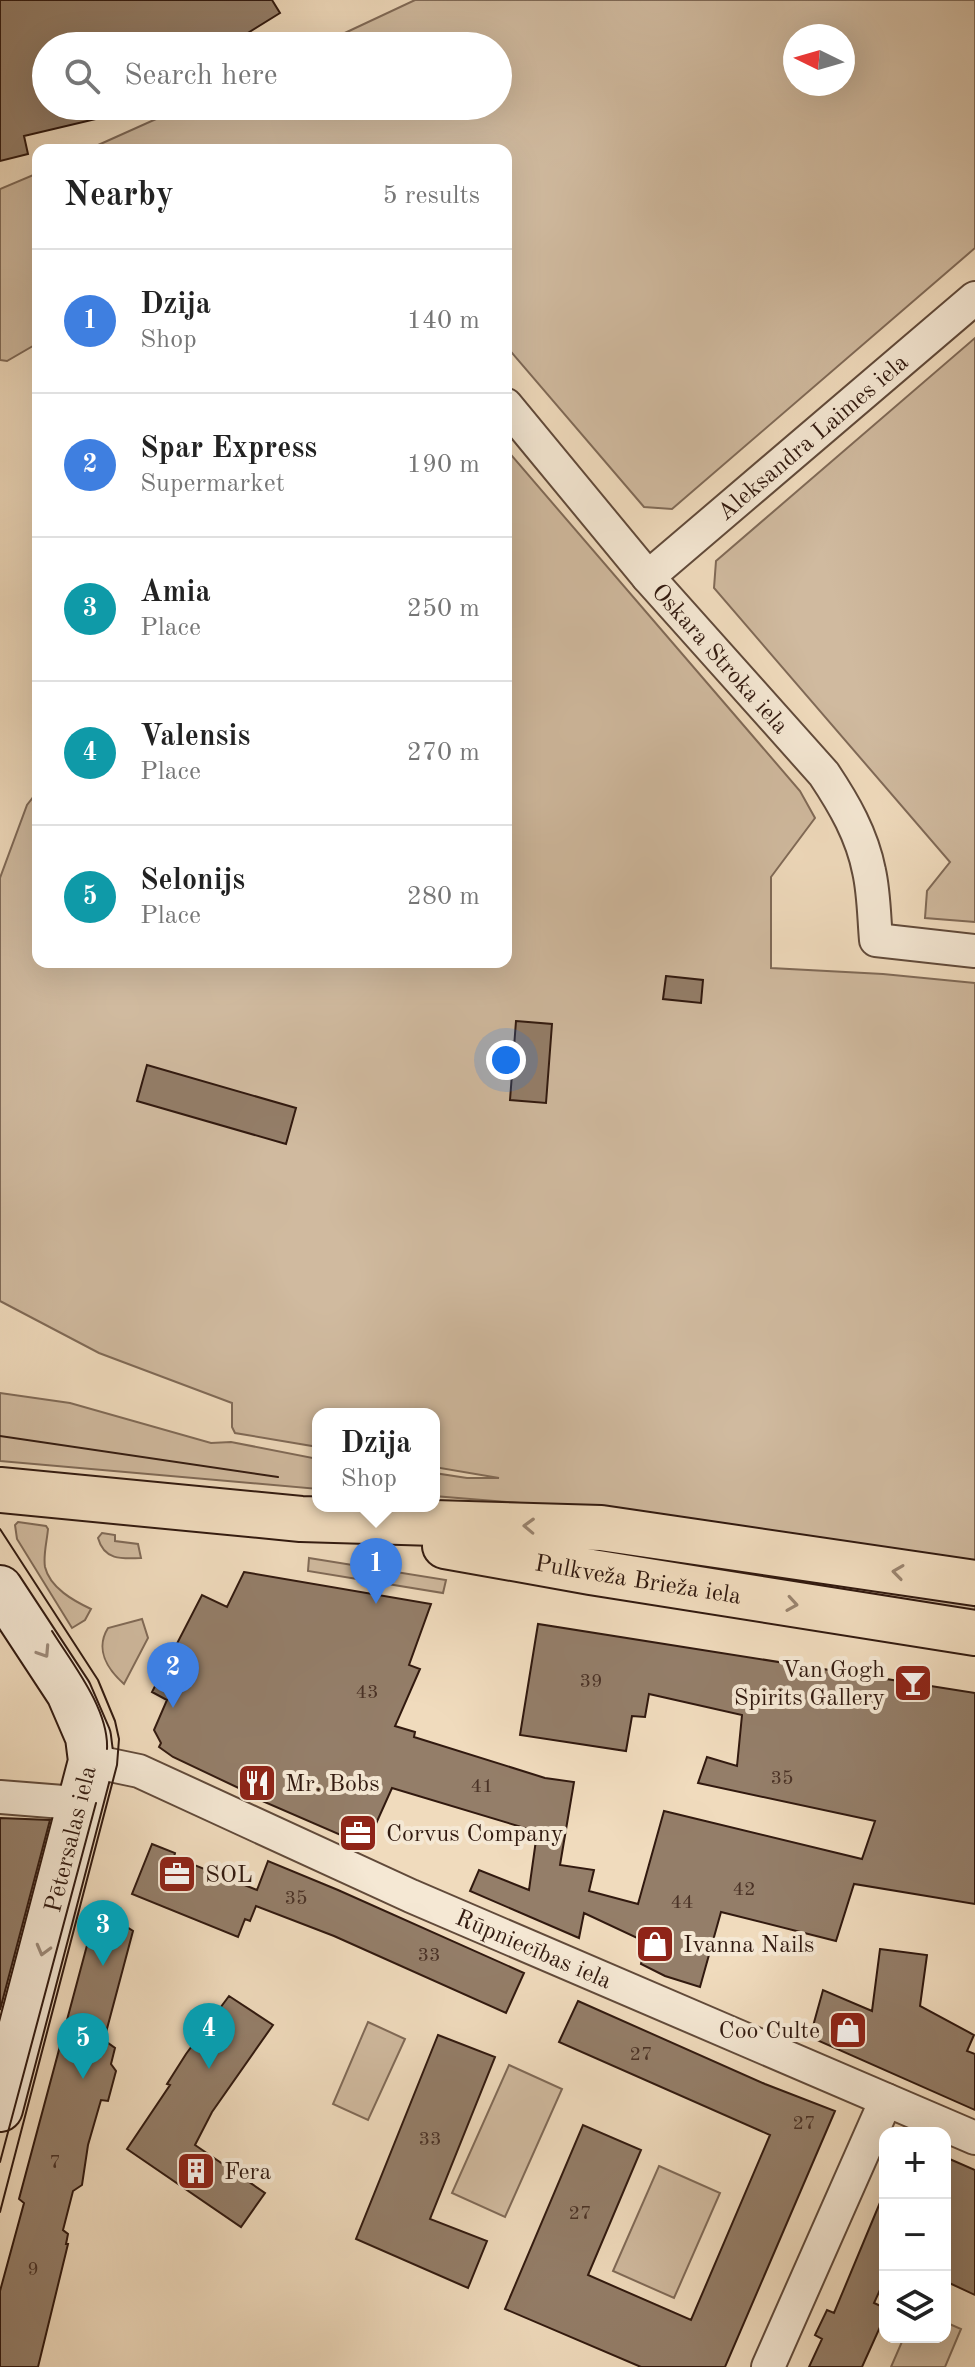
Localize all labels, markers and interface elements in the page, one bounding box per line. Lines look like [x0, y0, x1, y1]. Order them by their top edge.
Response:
north arrow [783, 24, 855, 96]
search box [32, 32, 512, 120]
icon: search [60, 54, 104, 98]
text: Search here [124, 61, 278, 91]
text: Nearby [64, 179, 174, 213]
text: 5 results [382, 183, 480, 209]
text: Dzija [140, 290, 211, 320]
text: 1 [82, 308, 98, 334]
text: 140 m [407, 308, 480, 334]
text: Shop [140, 327, 197, 353]
street label: Aleksandra Laimes iela [714, 351, 914, 526]
text: Spar Express [140, 434, 317, 464]
text: 2 [82, 452, 98, 478]
text: 190 m [407, 452, 480, 478]
text: Supermarket [140, 471, 285, 497]
text: Amia [140, 578, 211, 608]
street label: Oskara Stroka iela [646, 580, 792, 739]
text: 3 [82, 596, 98, 622]
text: 250 m [407, 596, 480, 622]
text: Place [140, 615, 201, 641]
text: Valensis [140, 722, 250, 752]
text: 4 [82, 740, 98, 766]
text: 270 m [407, 740, 480, 766]
text: Place [140, 759, 201, 785]
text: Selonijs [140, 866, 245, 896]
text: 5 [82, 884, 98, 910]
text: 280 m [407, 884, 480, 910]
text: Place [140, 903, 201, 929]
your location [486, 1040, 526, 1080]
popup [312, 1408, 440, 1512]
text: Dzija [340, 1429, 412, 1459]
text: Shop [340, 1466, 397, 1492]
one-way arrow [522, 1518, 535, 1535]
pin: 1 [350, 1538, 402, 1604]
street label: Pulkveža Brieža iela [533, 1552, 743, 1610]
one-way arrow [891, 1564, 905, 1581]
one-way arrow [785, 1595, 799, 1612]
pin: 2 [147, 1642, 199, 1708]
one-way arrow [34, 1644, 49, 1658]
place label: Van Gogh Spirits Gallery [734, 1659, 885, 1711]
bar icon: Van Gogh Spirits Gallery [892, 1662, 934, 1704]
house number: 39 [579, 1672, 603, 1692]
house number: 43 [355, 1683, 379, 1703]
restaurant icon: Mr. Bobs [236, 1762, 278, 1804]
street label: Pētersalas iela [42, 1764, 102, 1915]
house number: 35 [770, 1769, 794, 1789]
place label: Mr. Bobs [285, 1773, 380, 1797]
house number: 41 [470, 1777, 494, 1797]
office icon: Corvus Company [337, 1812, 379, 1854]
place label: Corvus Company [386, 1823, 564, 1847]
office icon: SOL [156, 1853, 198, 1895]
place label: SOL [205, 1864, 253, 1888]
house number: 42 [732, 1880, 756, 1900]
house number: 35 [284, 1889, 308, 1909]
house number: 44 [670, 1893, 694, 1913]
pin: 3 [77, 1900, 129, 1966]
street label: Rūpniecības iela [451, 1907, 615, 1995]
shop icon: Ivanna Nails [634, 1923, 676, 1965]
place label: Ivanna Nails [683, 1934, 814, 1958]
one-way arrow [35, 1943, 52, 1957]
house number: 33 [417, 1946, 441, 1966]
pin: 4 [183, 2003, 235, 2069]
shop icon: Coo Culte [827, 2009, 869, 2051]
pin: 5 [57, 2013, 109, 2079]
place label: Coo Culte [719, 2020, 820, 2044]
house number: 27 [629, 2045, 653, 2065]
house number: 27 [792, 2114, 816, 2134]
map controls [879, 2127, 951, 2343]
button: + [879, 2127, 951, 2199]
house number: 33 [418, 2130, 442, 2150]
building icon: Fera [175, 2150, 217, 2192]
house number: 7 [49, 2153, 61, 2173]
place label: Fera [224, 2161, 271, 2185]
button: − [879, 2199, 951, 2271]
house number: 27 [568, 2204, 592, 2224]
house number: 9 [27, 2260, 39, 2280]
button: layers [879, 2271, 951, 2343]

